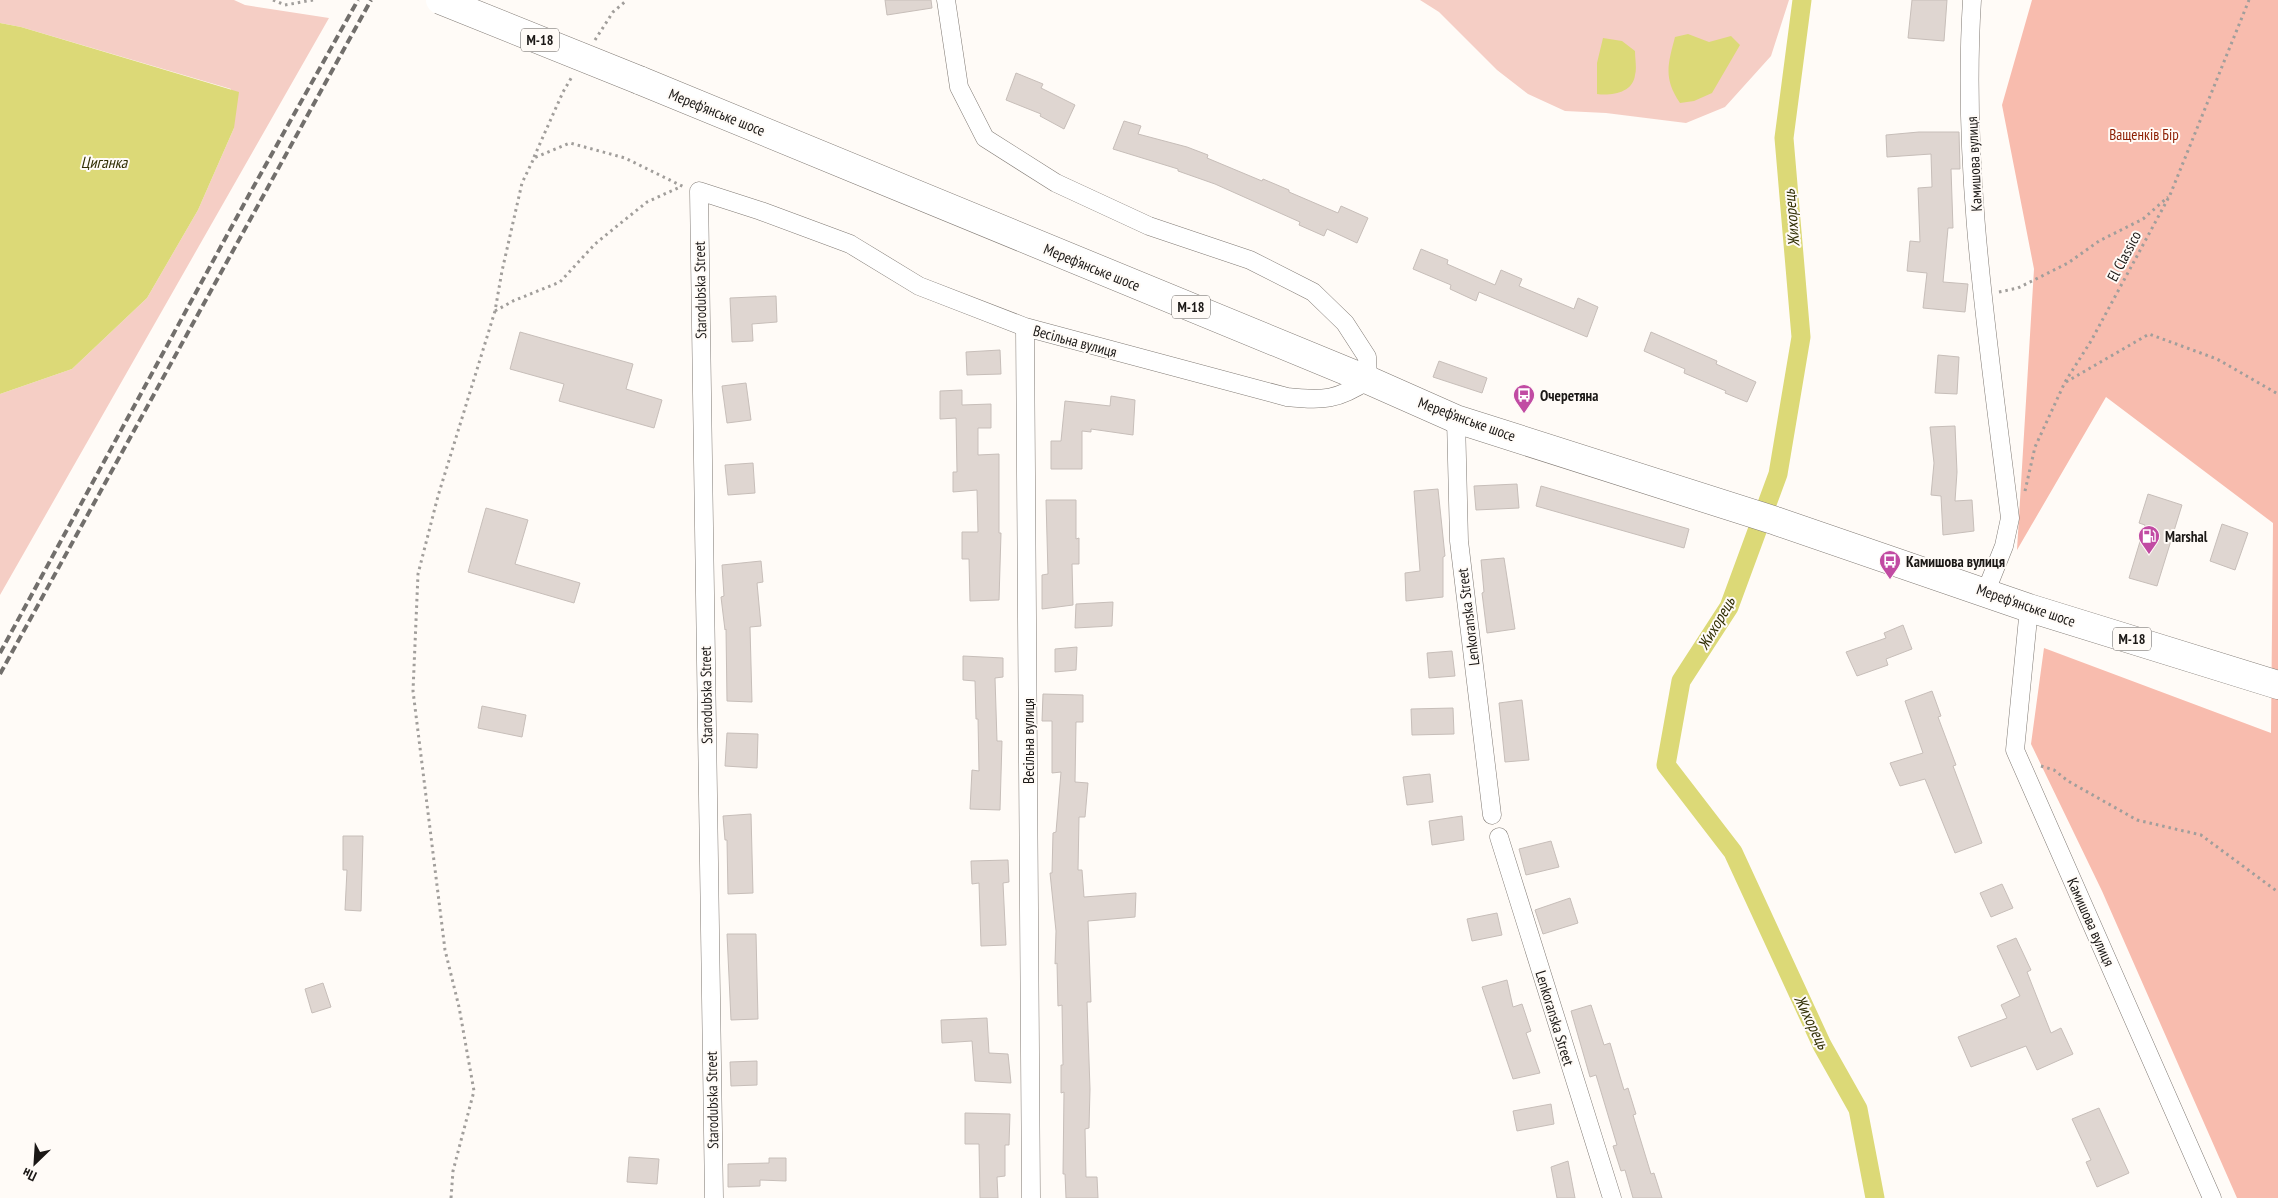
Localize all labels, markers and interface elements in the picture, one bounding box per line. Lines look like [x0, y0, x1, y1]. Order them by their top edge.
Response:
road number: М-18 [521, 28, 559, 52]
street label: Мереф’янське шосе [666, 84, 768, 140]
street label: Камишова вулиця [1962, 116, 1986, 212]
park label: Ващенків Бір [2109, 125, 2179, 144]
water label: Циганка [81, 152, 129, 172]
water label: Жихорець [1778, 188, 1804, 248]
street label: El Classico [2103, 228, 2145, 284]
street label: Мереф’янське шосе [1041, 239, 1143, 295]
street label: Starodubska Street [690, 241, 710, 339]
road number: М-18 [1172, 296, 1210, 318]
street label: Весільна вулиця [1031, 321, 1119, 361]
bus stop icon: Очеретяна [1512, 383, 1536, 414]
place label: Очеретяна [1540, 386, 1598, 405]
street label: Мереф’янське шосе [1416, 393, 1518, 445]
fuel station icon: Marshal [2137, 524, 2161, 555]
place label: Marshal [2165, 527, 2208, 546]
bus stop icon: Камишова вулиця [1878, 549, 1902, 580]
place label: Камишова вулиця [1906, 552, 2005, 571]
street label: Lenkoranska Street [1453, 567, 1483, 667]
street label: Мереф'янське шосе [1974, 579, 2078, 631]
water label: Жихорець [1692, 592, 1739, 654]
road number: М-18 [2113, 628, 2151, 650]
street label: Starodubska Street [696, 646, 716, 744]
street label: Весільна вулиця [1019, 698, 1038, 784]
street label: Камишова вулиця [2063, 875, 2119, 969]
street label: Lenkoranska Street [1532, 968, 1578, 1068]
water label: Жихорець [1790, 991, 1834, 1053]
street label: Starodubska Street [702, 1051, 722, 1149]
north arrow [10, 1138, 60, 1188]
text: Пн [20, 1164, 39, 1186]

